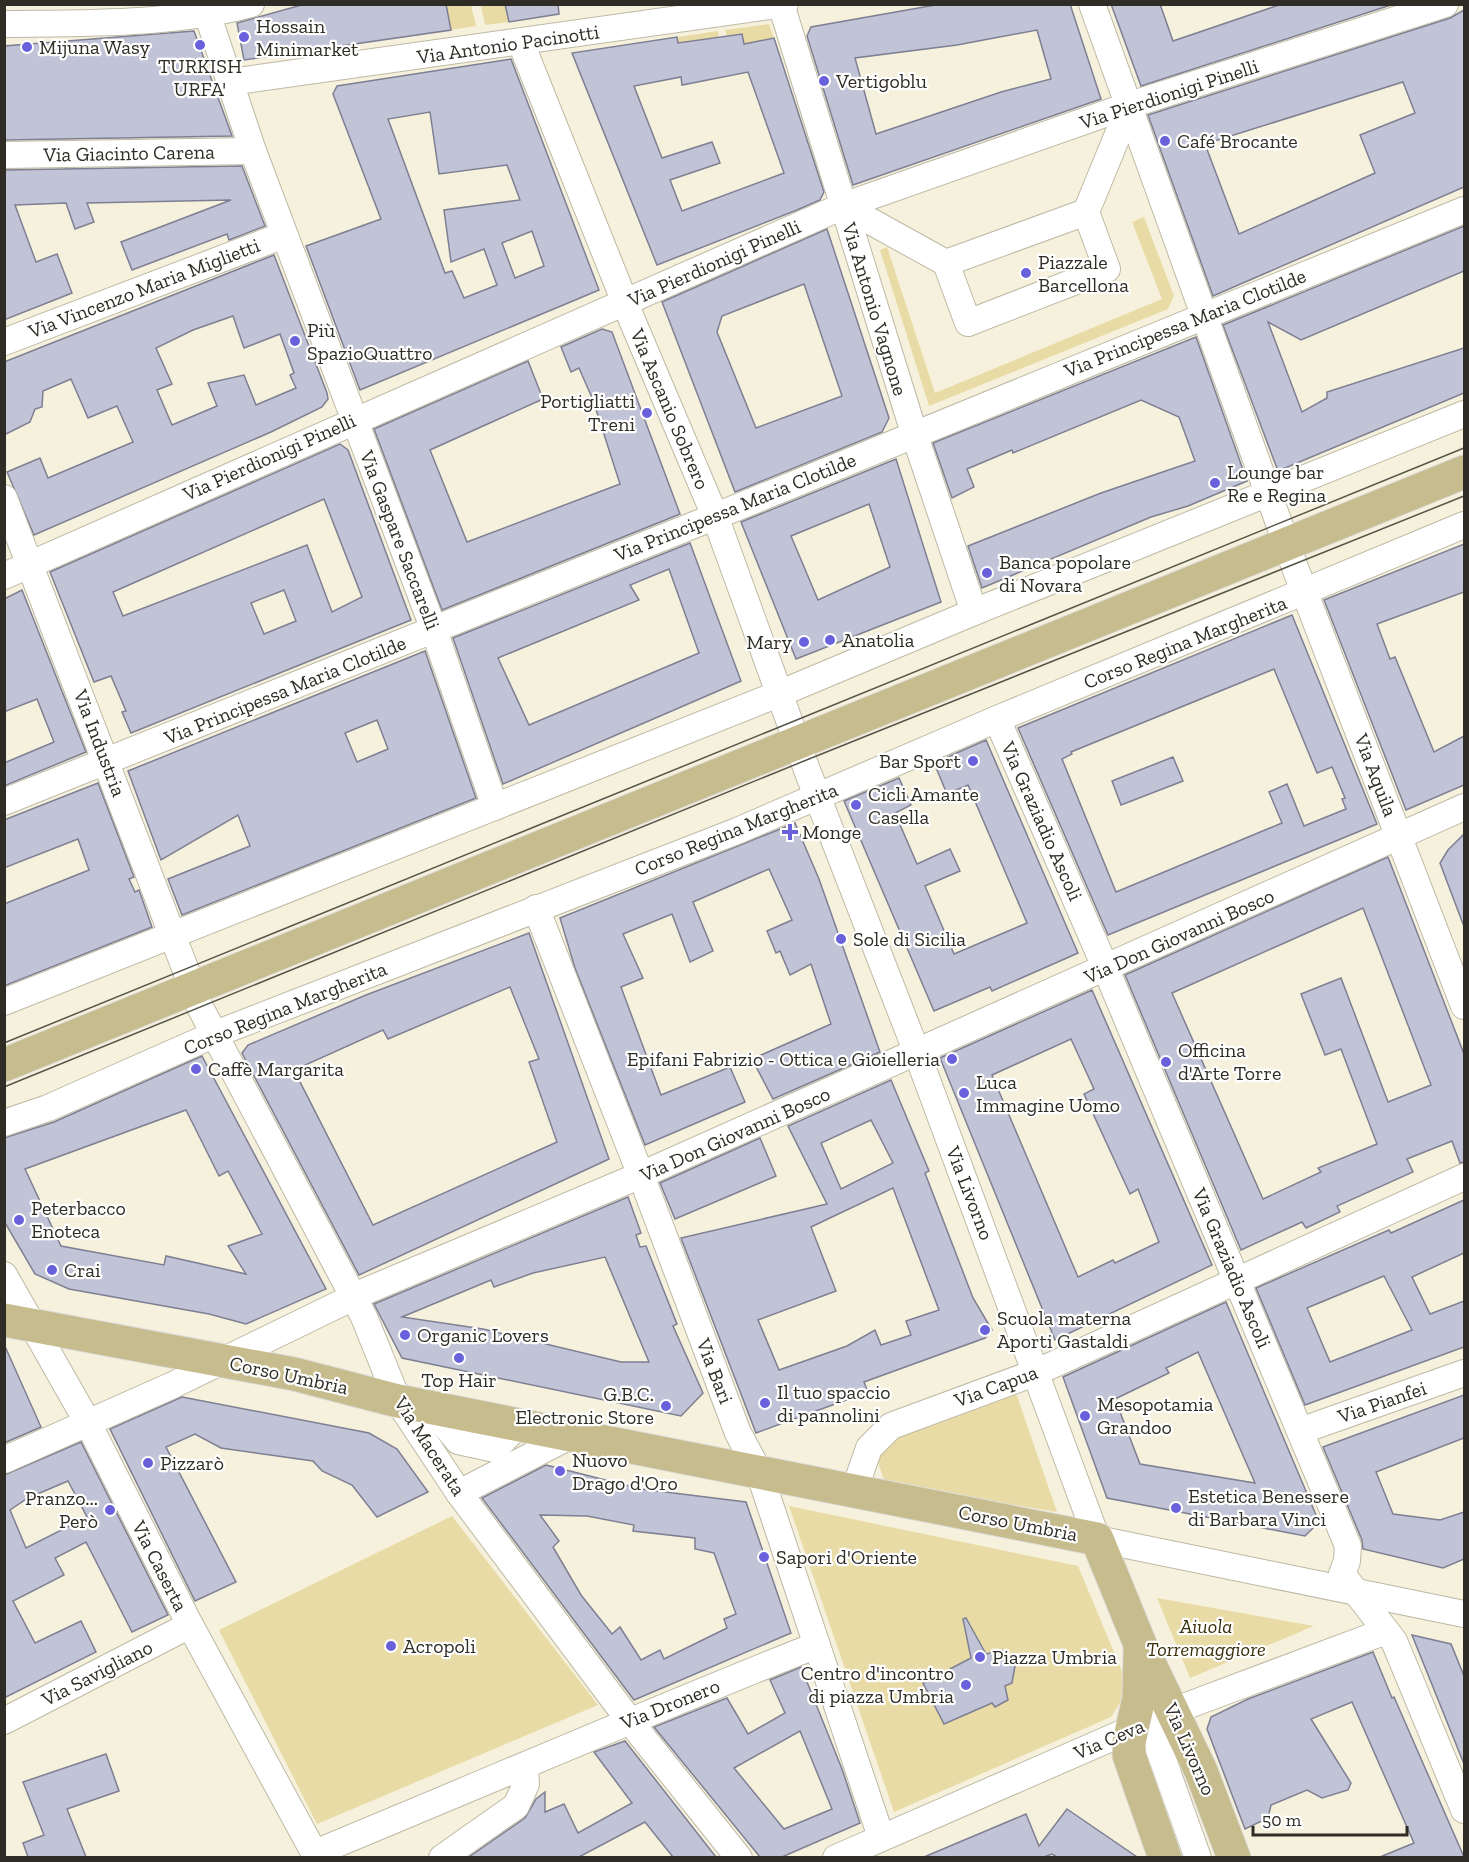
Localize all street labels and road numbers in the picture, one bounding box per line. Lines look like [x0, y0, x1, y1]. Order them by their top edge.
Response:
street label: Via Antonio Pacinotti [414, 19, 601, 69]
street label: Via Pierdionigi Pinelli [1076, 54, 1262, 135]
street label: Via Giacinto Carena [42, 139, 215, 167]
street label: Via Pierdionigi Pinelli [623, 214, 804, 312]
street label: Via Antonio Vagnone [837, 218, 913, 399]
street label: Via Vincenzo Maria Miglietti [24, 233, 263, 344]
street label: Via Principessa Maria Clotilde [1060, 263, 1309, 383]
street label: Via Ascanio Sobrero [625, 324, 715, 493]
street label: Via Pierdionigi Pinelli [178, 408, 359, 506]
street label: Via Gaspare Saccarelli [354, 446, 445, 633]
street label: Via Principessa Maria Clotilde [610, 447, 859, 567]
street label: Corso Regina Margherita [1080, 590, 1290, 694]
street label: Via Principessa Maria Clotilde [160, 630, 409, 750]
street label: Via Industria [68, 685, 131, 800]
street label: Via Aquila [1349, 729, 1403, 820]
street label: Via Graziadio Ascoli [996, 737, 1088, 905]
street label: Corso Regina Margherita [631, 777, 841, 881]
street label: Via Don Giovanni Bosco [1079, 883, 1278, 989]
street label: Corso Regina Margherita [180, 956, 390, 1060]
street label: Via Don Giovanni Bosco [635, 1081, 834, 1187]
street label: Via Livorno [941, 1142, 999, 1243]
street label: Via Graziadio Ascoli [1187, 1183, 1277, 1352]
street label: Via Bari [691, 1334, 739, 1407]
street label: Corso Umbria [228, 1351, 351, 1399]
street label: Via Capua [950, 1360, 1041, 1412]
street label: Via Pianfei [1334, 1376, 1430, 1429]
street label: Via Macerata [389, 1391, 471, 1500]
street label: Corso Umbria [957, 1500, 1080, 1546]
street label: Via Caserta [126, 1516, 193, 1616]
street label: Via Savigliano [37, 1635, 156, 1712]
street label: Via Dronero [616, 1673, 723, 1735]
street label: Via Livorno [1159, 1698, 1221, 1799]
street label: Via Ceva [1069, 1713, 1148, 1765]

